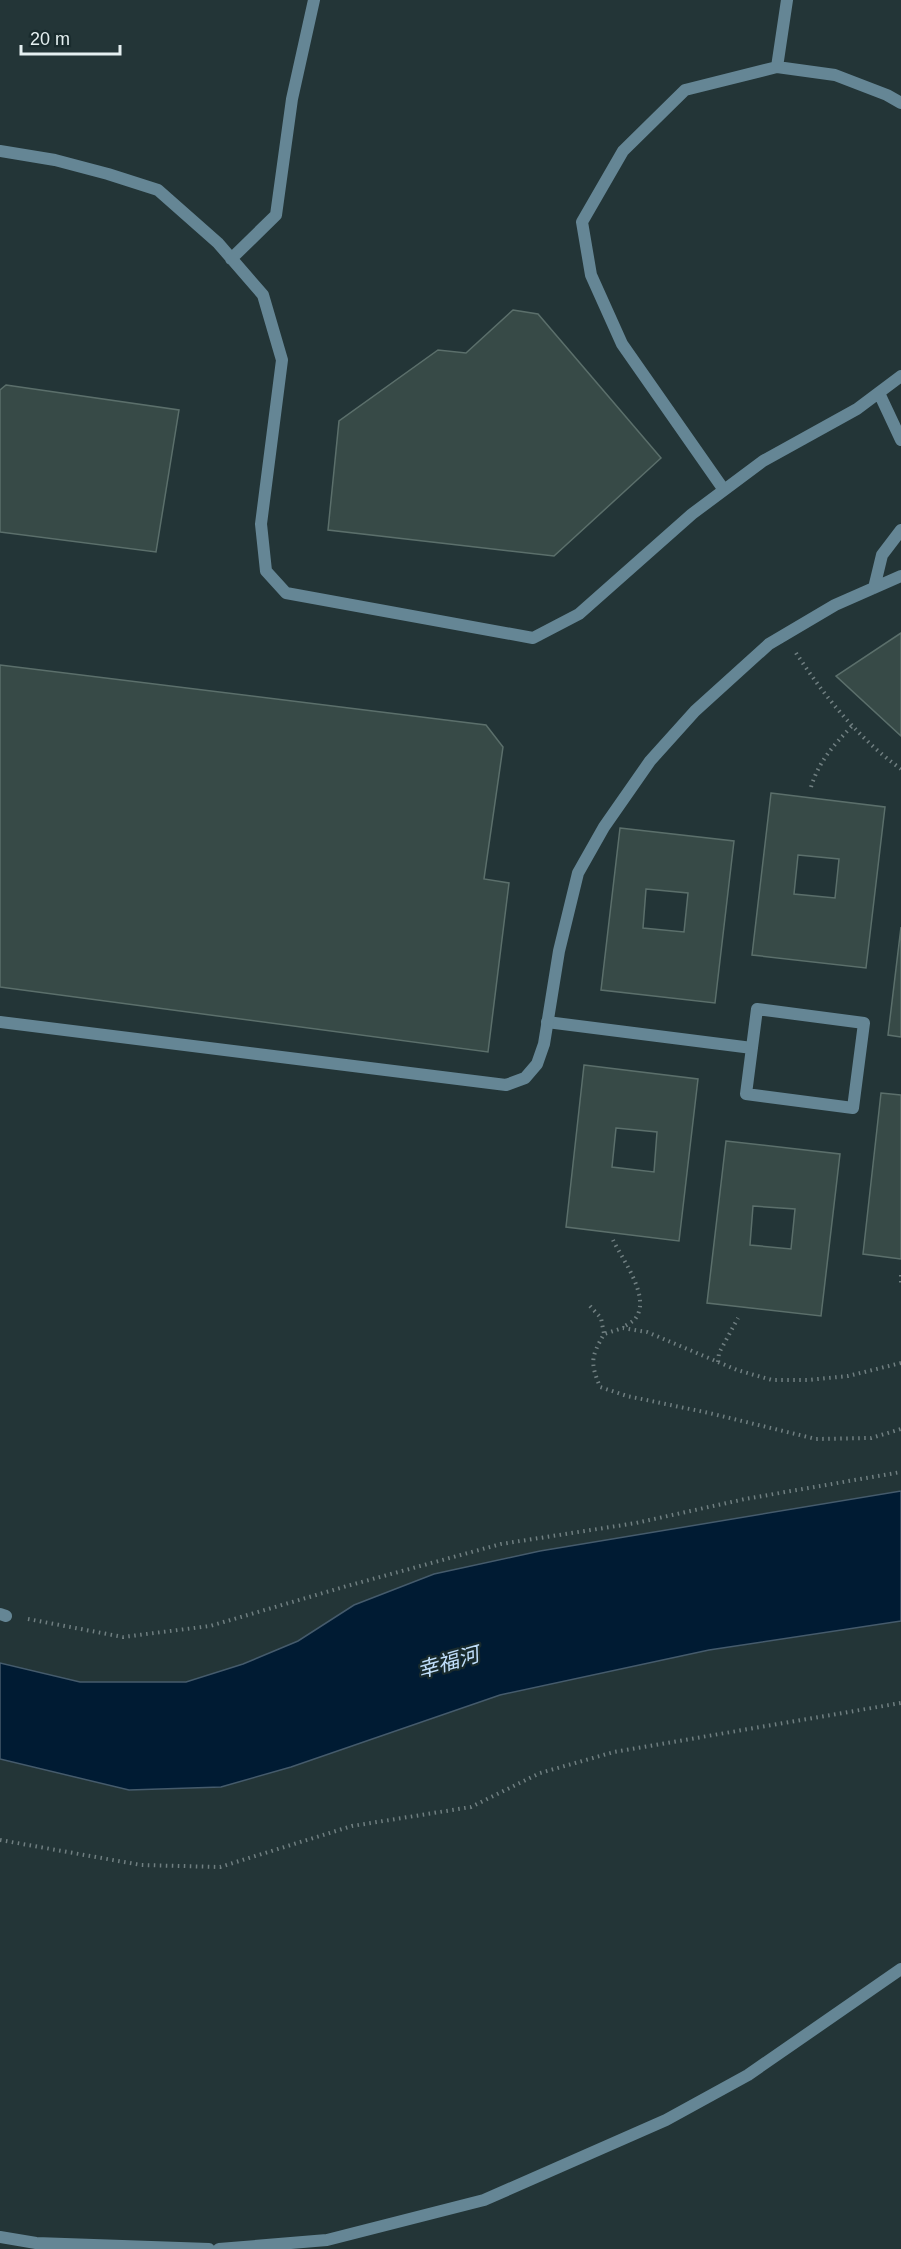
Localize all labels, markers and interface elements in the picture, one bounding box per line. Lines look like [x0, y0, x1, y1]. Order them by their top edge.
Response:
scale bar [21, 18, 120, 56]
text: 20 m [30, 29, 70, 49]
water label: 幸福河 [415, 1641, 485, 1682]

